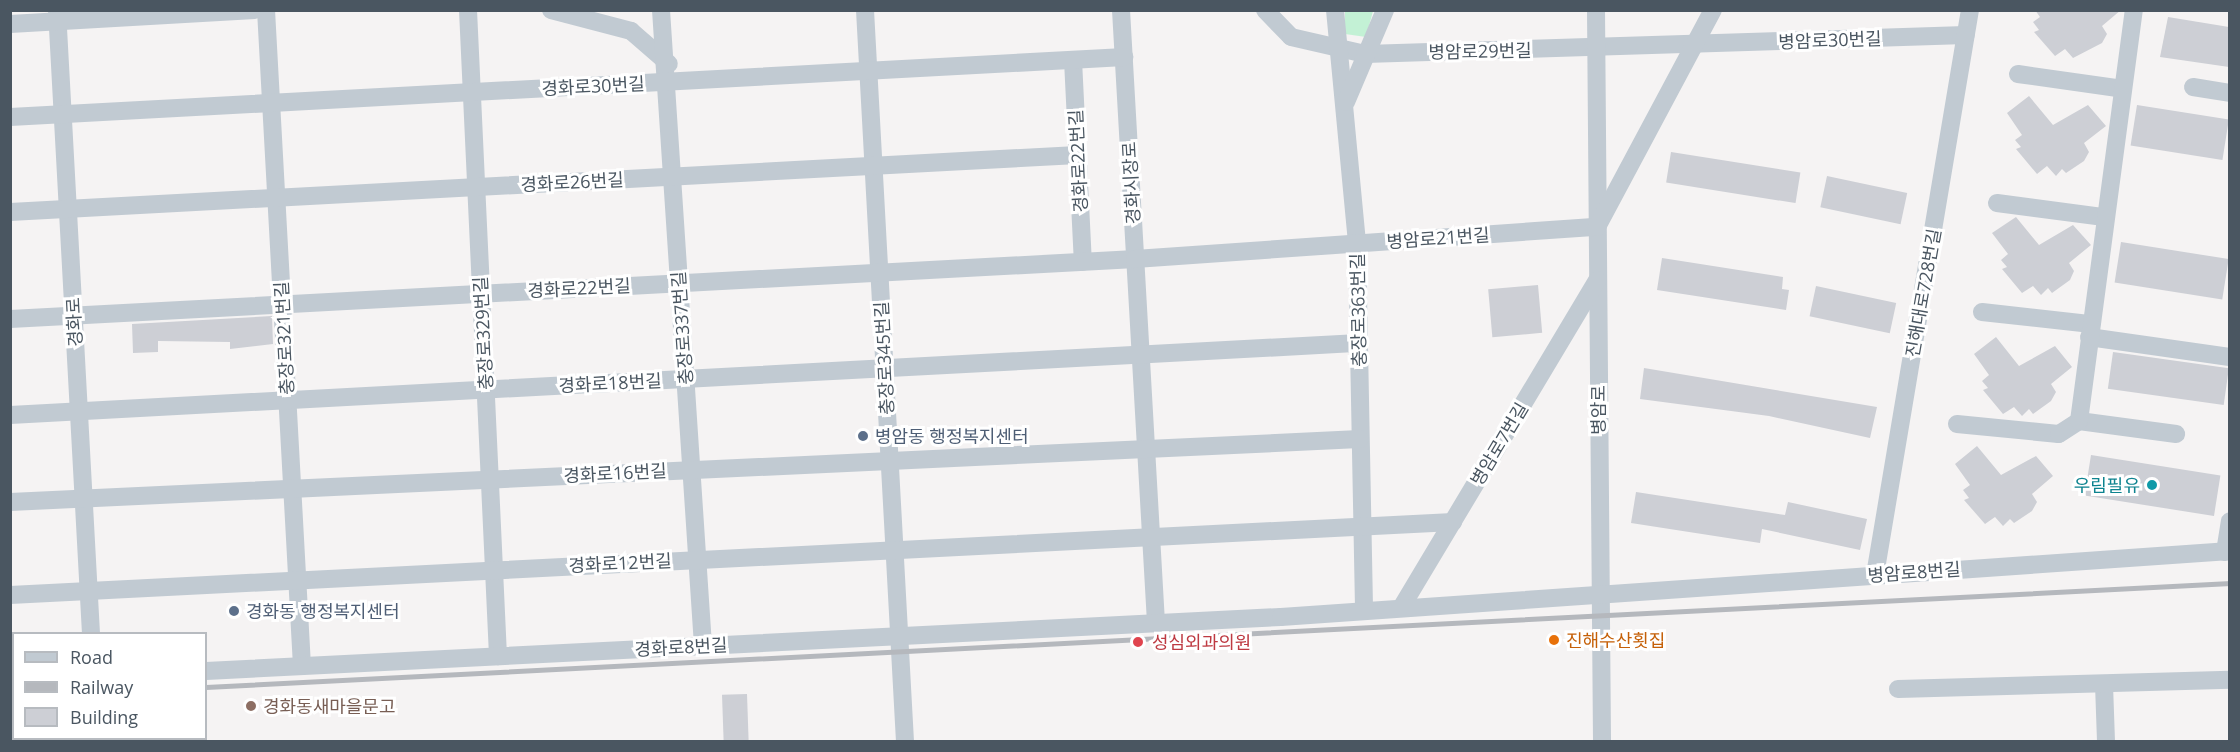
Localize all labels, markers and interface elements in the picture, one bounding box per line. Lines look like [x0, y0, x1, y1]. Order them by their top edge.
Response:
street label: 병암로30번길 [1778, 27, 1882, 53]
street label: 병암로29번길 [1428, 39, 1532, 63]
street label: 경화로30번길 [541, 73, 645, 99]
street label: 경화로22번길 [1065, 109, 1091, 213]
street label: 경화시장로 [1118, 141, 1144, 225]
street label: 경화로26번길 [520, 169, 624, 195]
street label: 병암로21번길 [1386, 224, 1490, 252]
street label: 진해대로728번길 [1901, 227, 1945, 359]
street label: 충장로363번길 [1346, 253, 1370, 367]
street label: 충장로337번길 [667, 271, 697, 385]
street label: 경화로22번길 [527, 275, 631, 301]
street label: 충장로329번길 [469, 276, 497, 390]
street label: 충장로321번길 [270, 281, 298, 395]
street label: 경화로 [62, 297, 86, 347]
street label: 충장로345번길 [870, 301, 898, 415]
street label: 경화로18번길 [558, 370, 662, 396]
street label: 병암로 [1587, 385, 1609, 435]
street label: 병암로7번길 [1466, 399, 1532, 489]
place label: 병암동 행정복지센터 [875, 425, 1029, 447]
marker: 병암동 행정복지센터 [856, 429, 870, 443]
street label: 경화로16번길 [563, 460, 667, 486]
place label: 우림필유 [2074, 474, 2140, 496]
marker: 우림필유 [2145, 478, 2159, 492]
street label: 경화로12번길 [568, 550, 672, 576]
street label: 병암로8번길 [1867, 558, 1961, 586]
place label: 경화동 행정복지센터 [246, 600, 400, 622]
marker: 경화동 행정복지센터 [227, 604, 241, 618]
place label: 진해수산횟집 [1566, 629, 1665, 651]
place label: 성심외과의원 [1152, 631, 1251, 653]
legend [12, 632, 207, 740]
marker: 성심외과의원 [1129, 633, 1147, 651]
marker: 진해수산횟집 [1547, 633, 1561, 647]
street label: 경화로8번길 [634, 634, 728, 660]
text: Road [70, 645, 113, 669]
text: Railway [70, 675, 133, 699]
place label: 경화동새마을문고 [263, 695, 395, 717]
marker: 경화동새마을문고 [244, 699, 258, 713]
text: Building [70, 705, 138, 729]

